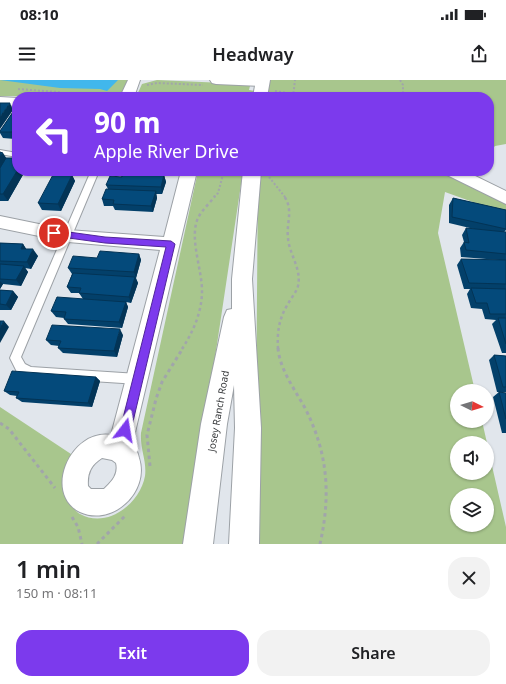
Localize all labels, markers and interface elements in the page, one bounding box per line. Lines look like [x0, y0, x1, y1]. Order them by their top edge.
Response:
text: 08:10 [20, 4, 59, 24]
text: Headway [212, 42, 294, 66]
icon: menu [16, 43, 38, 65]
icon: share [468, 43, 490, 65]
text: 90 m [94, 103, 161, 141]
icon: left [28, 108, 80, 160]
text: Apple River Drive [94, 139, 239, 163]
pin [37, 216, 71, 250]
icon: arrive [43, 222, 65, 244]
street label: Josey Ranch Road [204, 369, 232, 454]
north arrow [450, 384, 494, 428]
map controls [450, 384, 494, 532]
position arrow [104, 409, 146, 451]
button: sound [450, 436, 494, 480]
button: layers [450, 488, 494, 532]
text: 1 min [16, 552, 81, 585]
button: close [448, 557, 490, 599]
text: 150 m · 08:11 [16, 584, 97, 602]
button: Exit [16, 630, 249, 676]
button: Share [257, 630, 490, 676]

